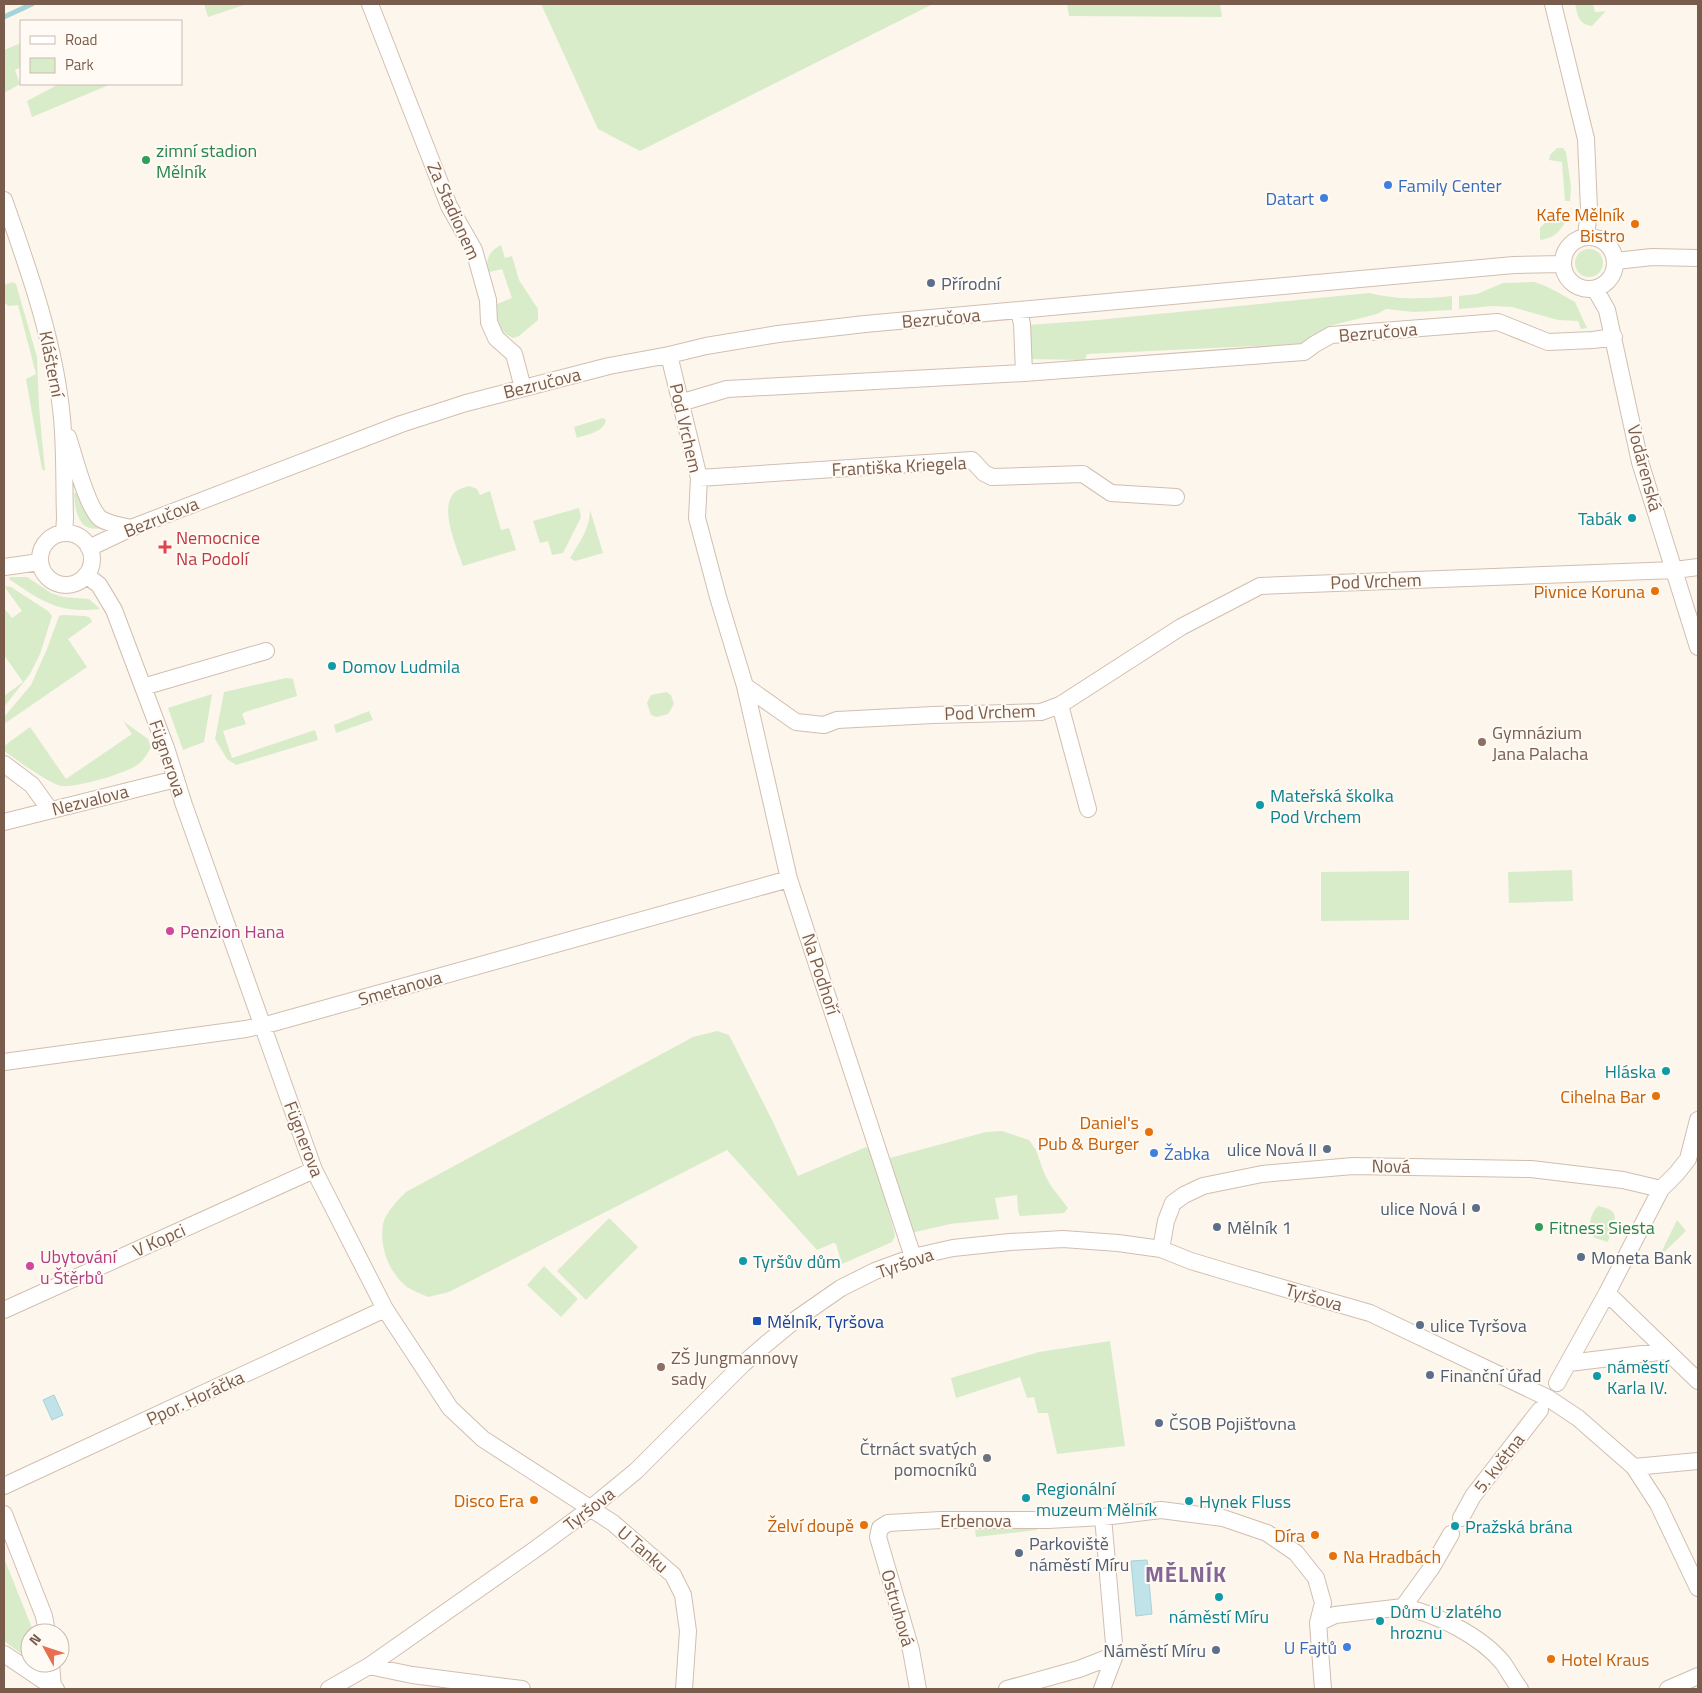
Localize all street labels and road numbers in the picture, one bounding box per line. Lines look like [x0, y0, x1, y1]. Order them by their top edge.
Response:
street label: Za Stadionem [420, 158, 488, 264]
street label: Bezručova [901, 301, 981, 335]
street label: Bezručova [1338, 315, 1418, 349]
street label: Klášterní [32, 329, 72, 401]
street label: Bezručova [501, 360, 583, 406]
street label: Pod Vrchem [663, 380, 709, 476]
street label: Vodárenská [1620, 422, 1670, 514]
street label: Františka Kriegela [831, 449, 967, 483]
street label: Bezručova [119, 490, 203, 544]
street label: Pod Vrchem [1330, 566, 1422, 596]
street label: Pod Vrchem [944, 697, 1036, 727]
street label: Fügnerova [142, 716, 194, 800]
street label: Nezvalova [49, 777, 131, 823]
street label: Na Podhoří [795, 930, 847, 1020]
street label: Smetanova [355, 963, 445, 1013]
street label: Fügnerova [277, 1097, 331, 1181]
street label: Nová [1371, 1152, 1411, 1180]
street label: V Kopci [128, 1216, 190, 1264]
street label: Tyršova [873, 1241, 937, 1285]
street label: Tyršova [1282, 1276, 1346, 1318]
street label: Ppor. Horáčka [142, 1364, 248, 1432]
street label: 5. května [1467, 1427, 1531, 1499]
street label: Tyršova [558, 1480, 620, 1538]
street label: Erbenova [940, 1507, 1012, 1534]
street label: U Tanku [611, 1519, 675, 1579]
street label: Ostruhová [874, 1566, 922, 1650]

